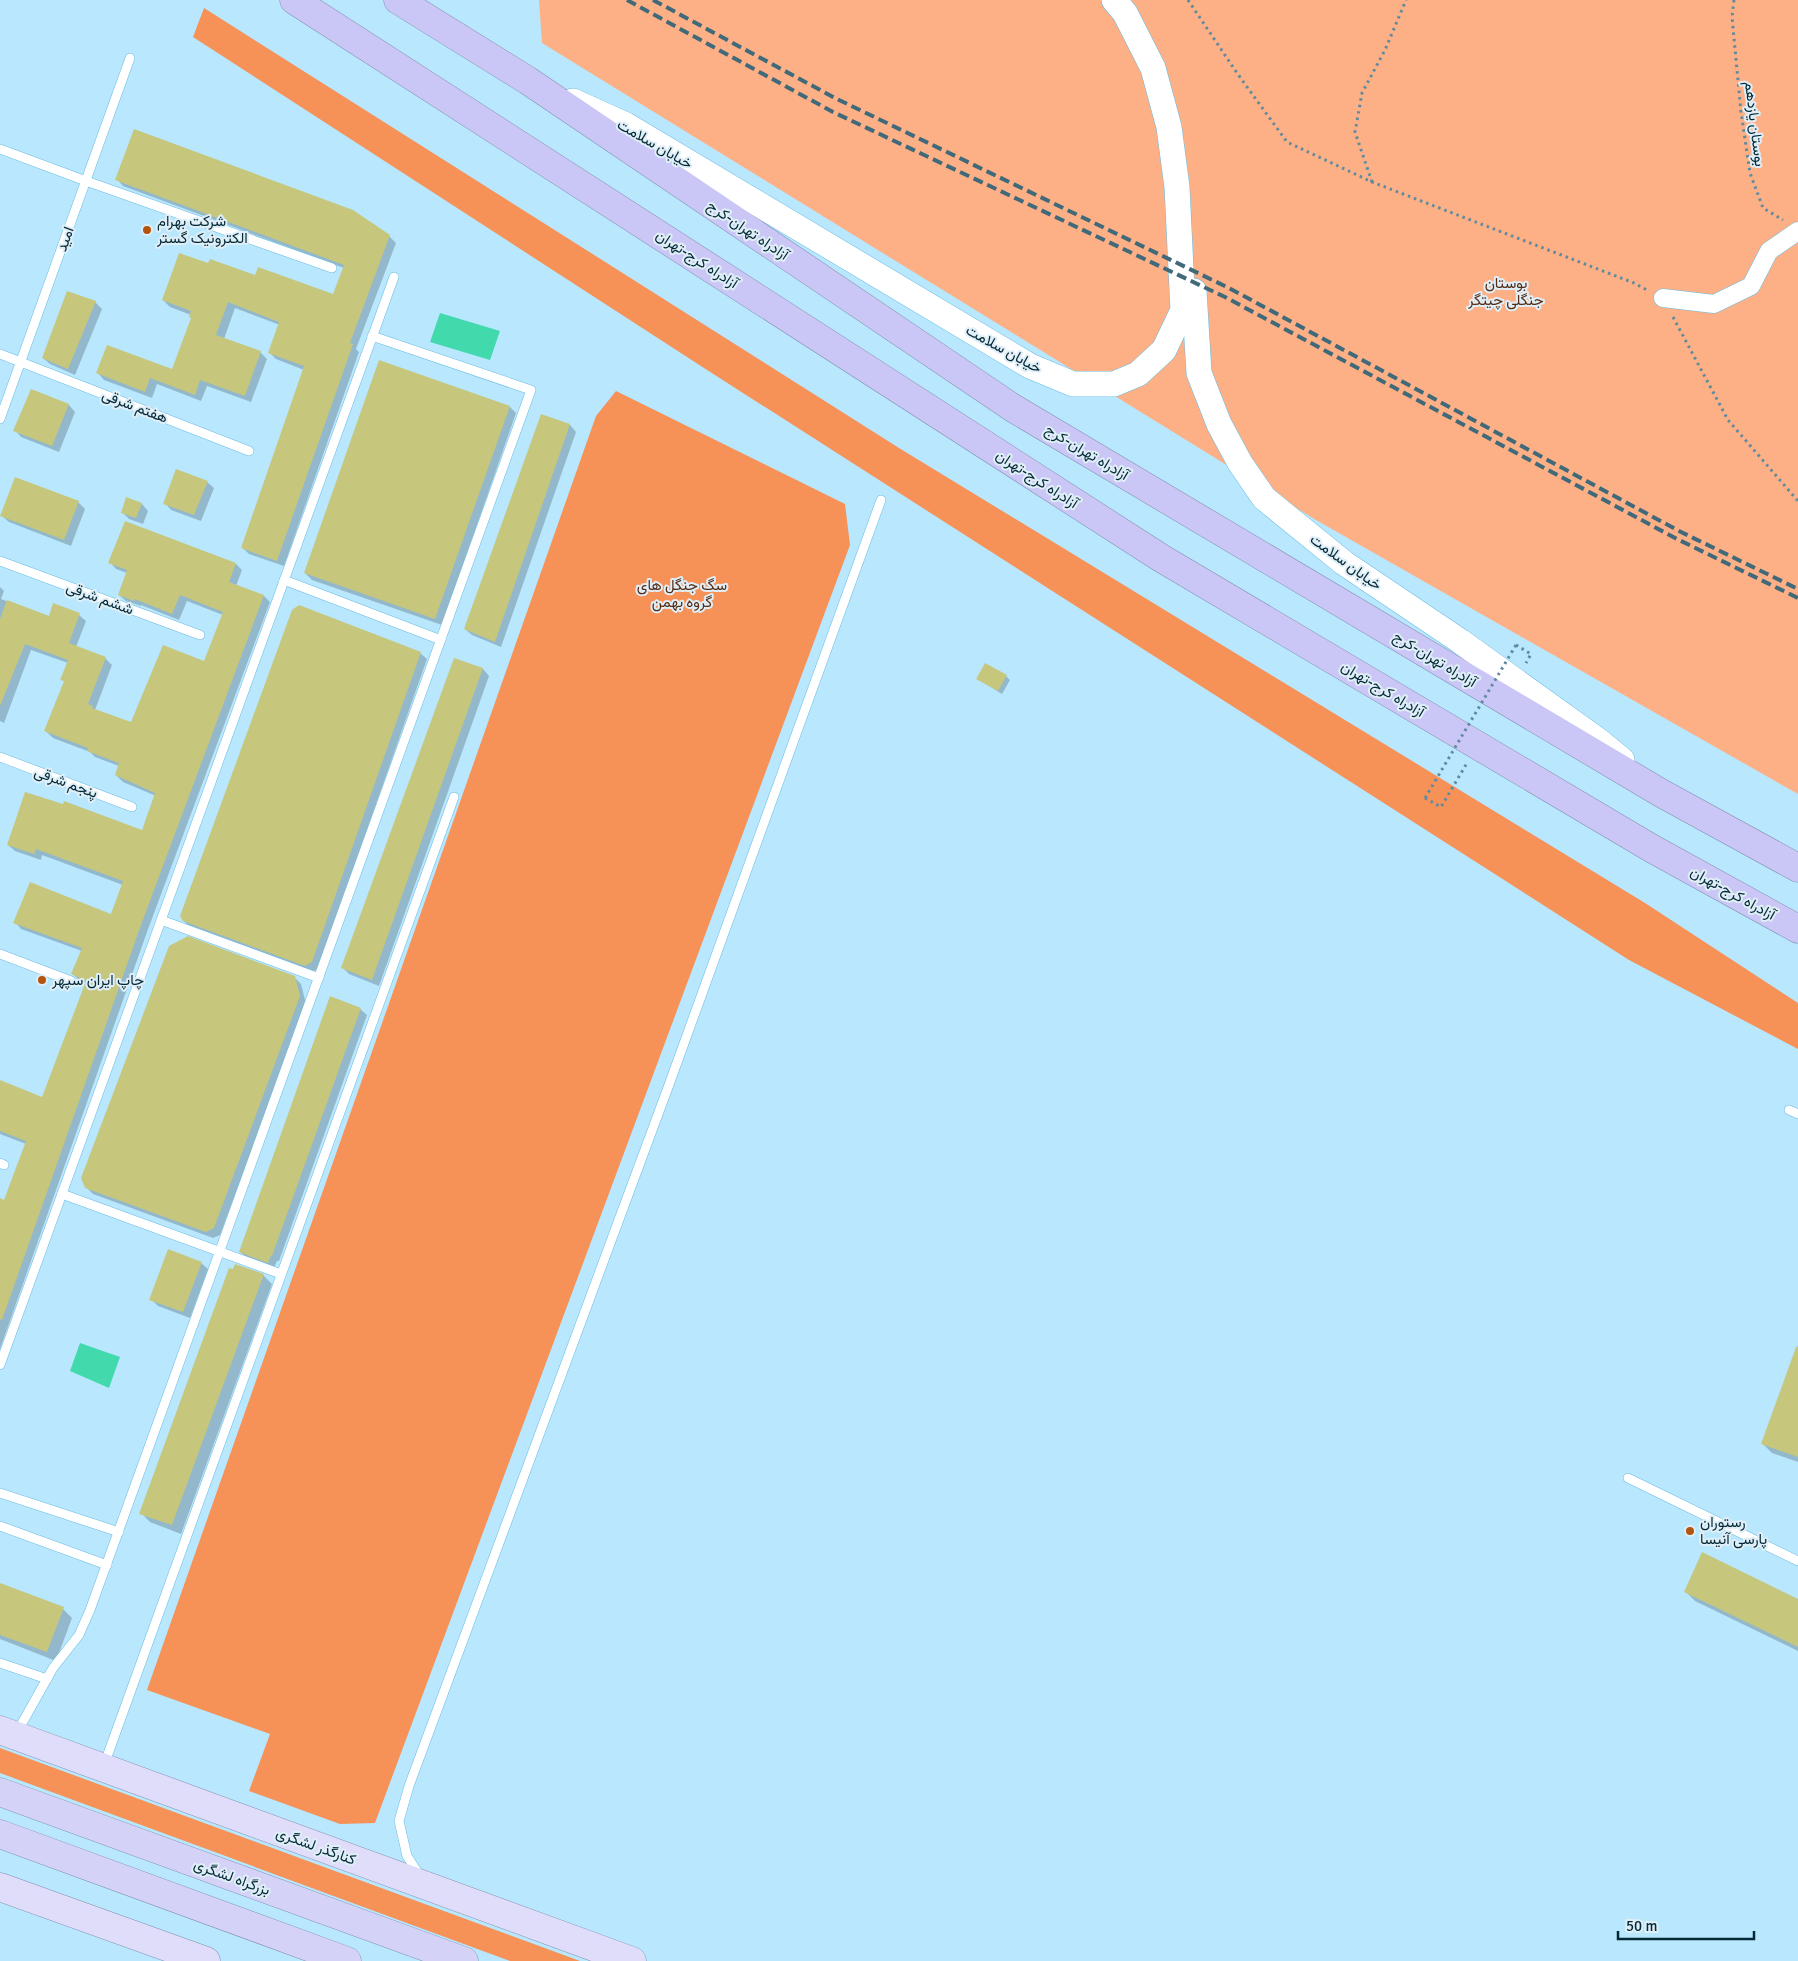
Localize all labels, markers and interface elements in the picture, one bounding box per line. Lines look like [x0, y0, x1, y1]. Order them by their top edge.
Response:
street label: بوستان یازدهم [1740, 80, 1769, 168]
street label: خیابان سلامت [614, 115, 696, 173]
street label: آزادراه تهران-کرج [703, 196, 793, 266]
place label: شرکت بهرام الکترونیک گستر [156, 212, 248, 247]
street label: امید [52, 224, 78, 254]
marker: شرکت بهرام الکترونیک گستر [141, 224, 153, 236]
street label: آزادراه کرج-تهران [651, 226, 743, 295]
park label: بوستان جنگلی چیتگر [1467, 274, 1544, 310]
street label: خیابان سلامت [963, 321, 1045, 377]
street label: هفتم شرقی [99, 385, 171, 428]
street label: آزادراه تهران-کرج [1041, 420, 1133, 487]
street label: آزادراه کرج-تهران [991, 446, 1083, 515]
street label: خیابان سلامت [1307, 530, 1385, 594]
park label: سگ جنگل های گروه بهمن [637, 576, 727, 612]
street label: ششم شرقی [63, 577, 136, 620]
street label: آزادراه تهران-کرج [1389, 627, 1481, 694]
street label: آزادراه کرج-تهران [1337, 657, 1429, 724]
street label: پنجم شرقی [32, 762, 100, 803]
street label: آزادراه کرج-تهران [1686, 862, 1780, 926]
place label: چاپ ایران سپهر [51, 971, 144, 990]
marker: چاپ ایران سپهر [36, 974, 48, 986]
place label: رستوران پارسی آنیسا [1700, 1513, 1767, 1549]
marker: رستوران پارسی آنیسا [1684, 1525, 1696, 1537]
street label: کنارگذر لشگری [273, 1823, 359, 1870]
street label: بزرگراه لشگری [191, 1855, 273, 1900]
scale bar [1618, 1908, 1754, 1940]
text: 50 m [1626, 1917, 1657, 1935]

